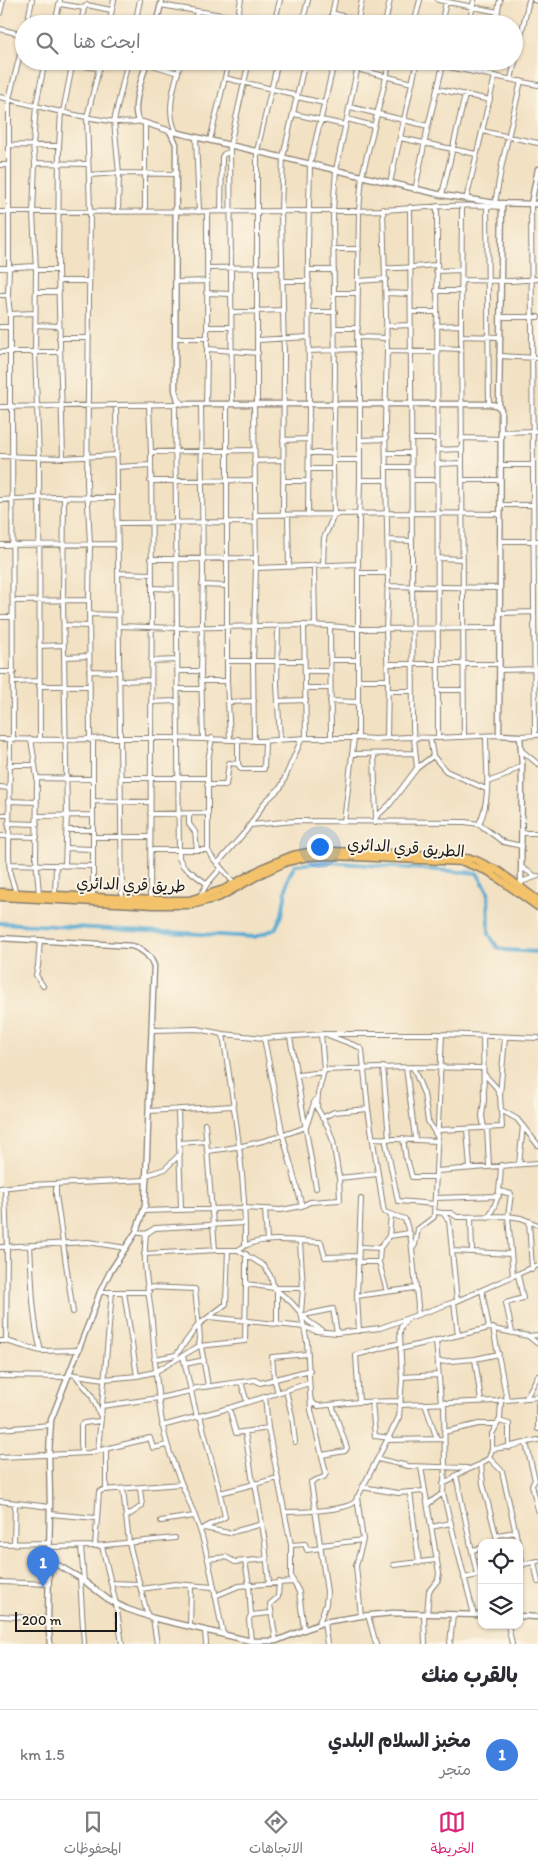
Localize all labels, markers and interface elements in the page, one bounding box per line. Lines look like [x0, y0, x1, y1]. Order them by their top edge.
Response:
search box [15, 15, 523, 70]
icon: search [33, 29, 61, 57]
text: ابحث هنا [73, 30, 141, 53]
your location [307, 834, 333, 860]
street label: الطريق قري الدائري [346, 834, 465, 863]
street label: طريق قري الدائري [76, 873, 186, 898]
map controls [478, 1539, 523, 1629]
button: locate [478, 1539, 523, 1584]
pin: 1 [27, 1546, 59, 1587]
button: layers [478, 1584, 523, 1629]
scale bar [15, 1609, 118, 1632]
text: 200 m [22, 1612, 62, 1629]
text: بالقرب منك [421, 1662, 518, 1687]
text: مخبز السلام البلدي [328, 1729, 471, 1752]
text: 1.5 km [20, 1745, 65, 1764]
text: 1 [498, 1745, 506, 1764]
text: متجر [440, 1760, 471, 1779]
tab: المحفوظات [64, 1808, 121, 1861]
tab: الاتجاهات [249, 1808, 303, 1861]
tab: الخريطة [431, 1808, 474, 1861]

